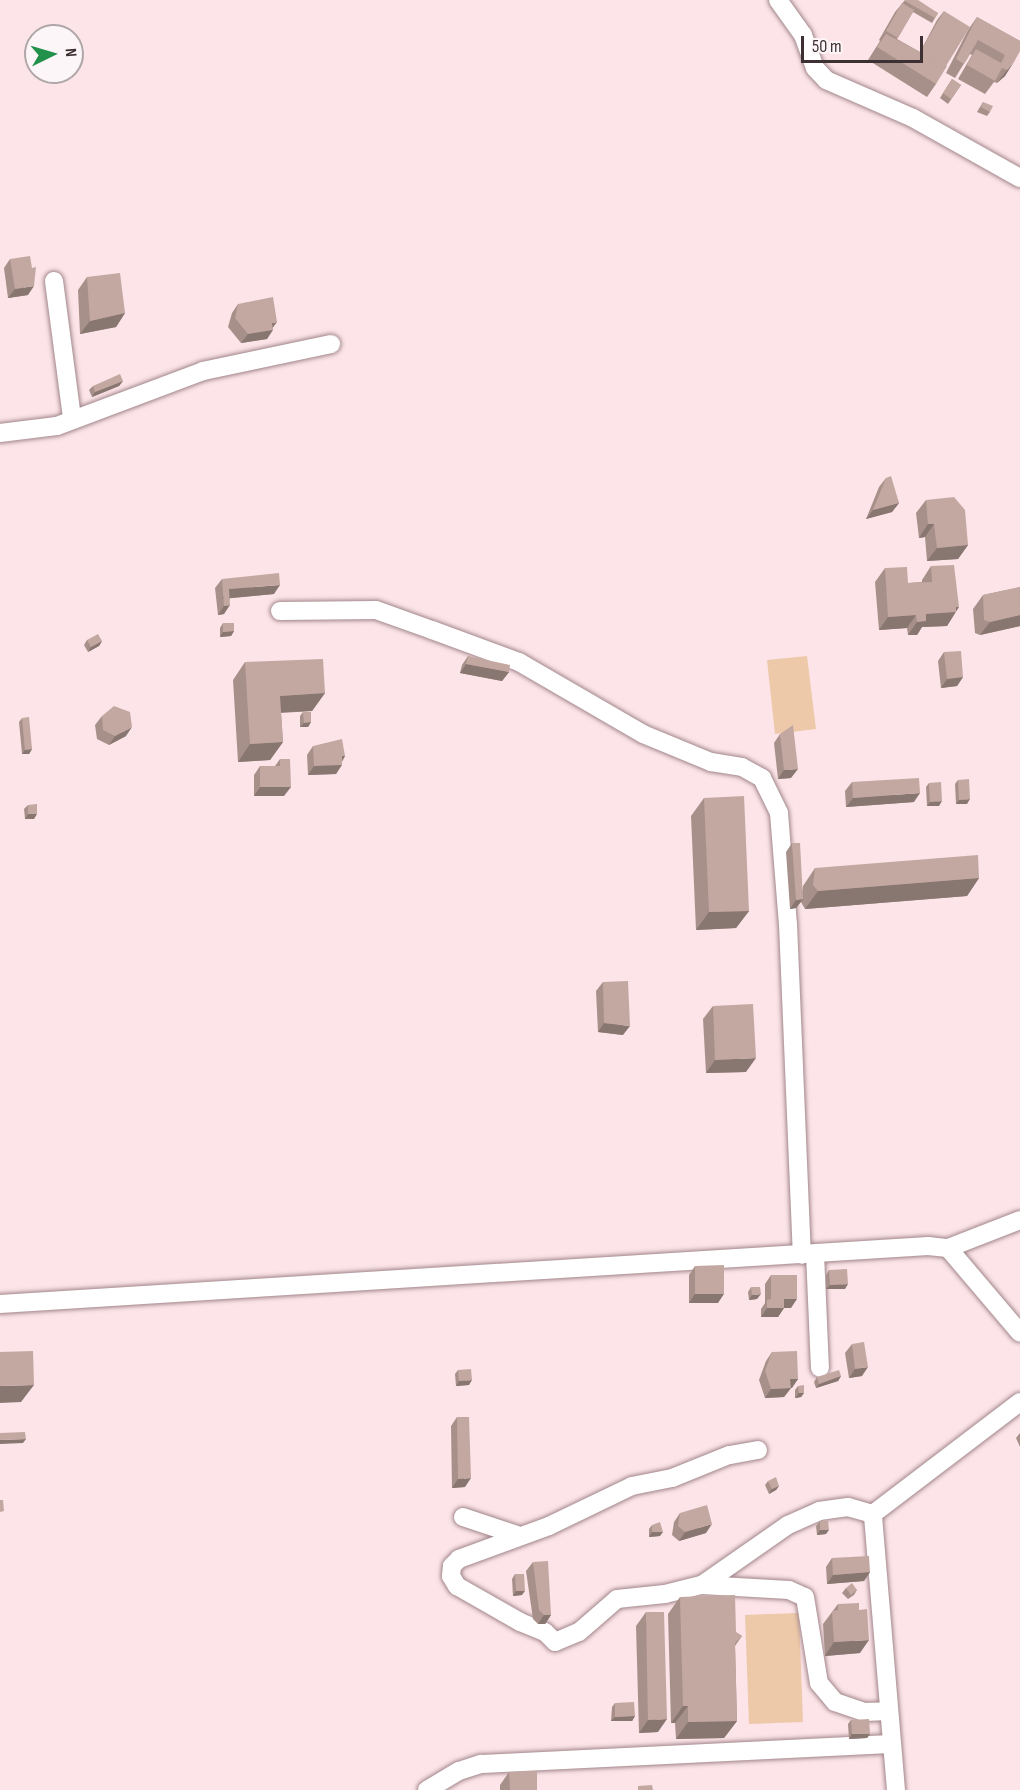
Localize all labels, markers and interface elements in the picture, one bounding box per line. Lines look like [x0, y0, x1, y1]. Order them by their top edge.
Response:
north arrow [24, 24, 84, 84]
scale bar [804, 24, 926, 62]
text: 50 m [812, 36, 842, 57]
text: N [61, 47, 80, 58]

